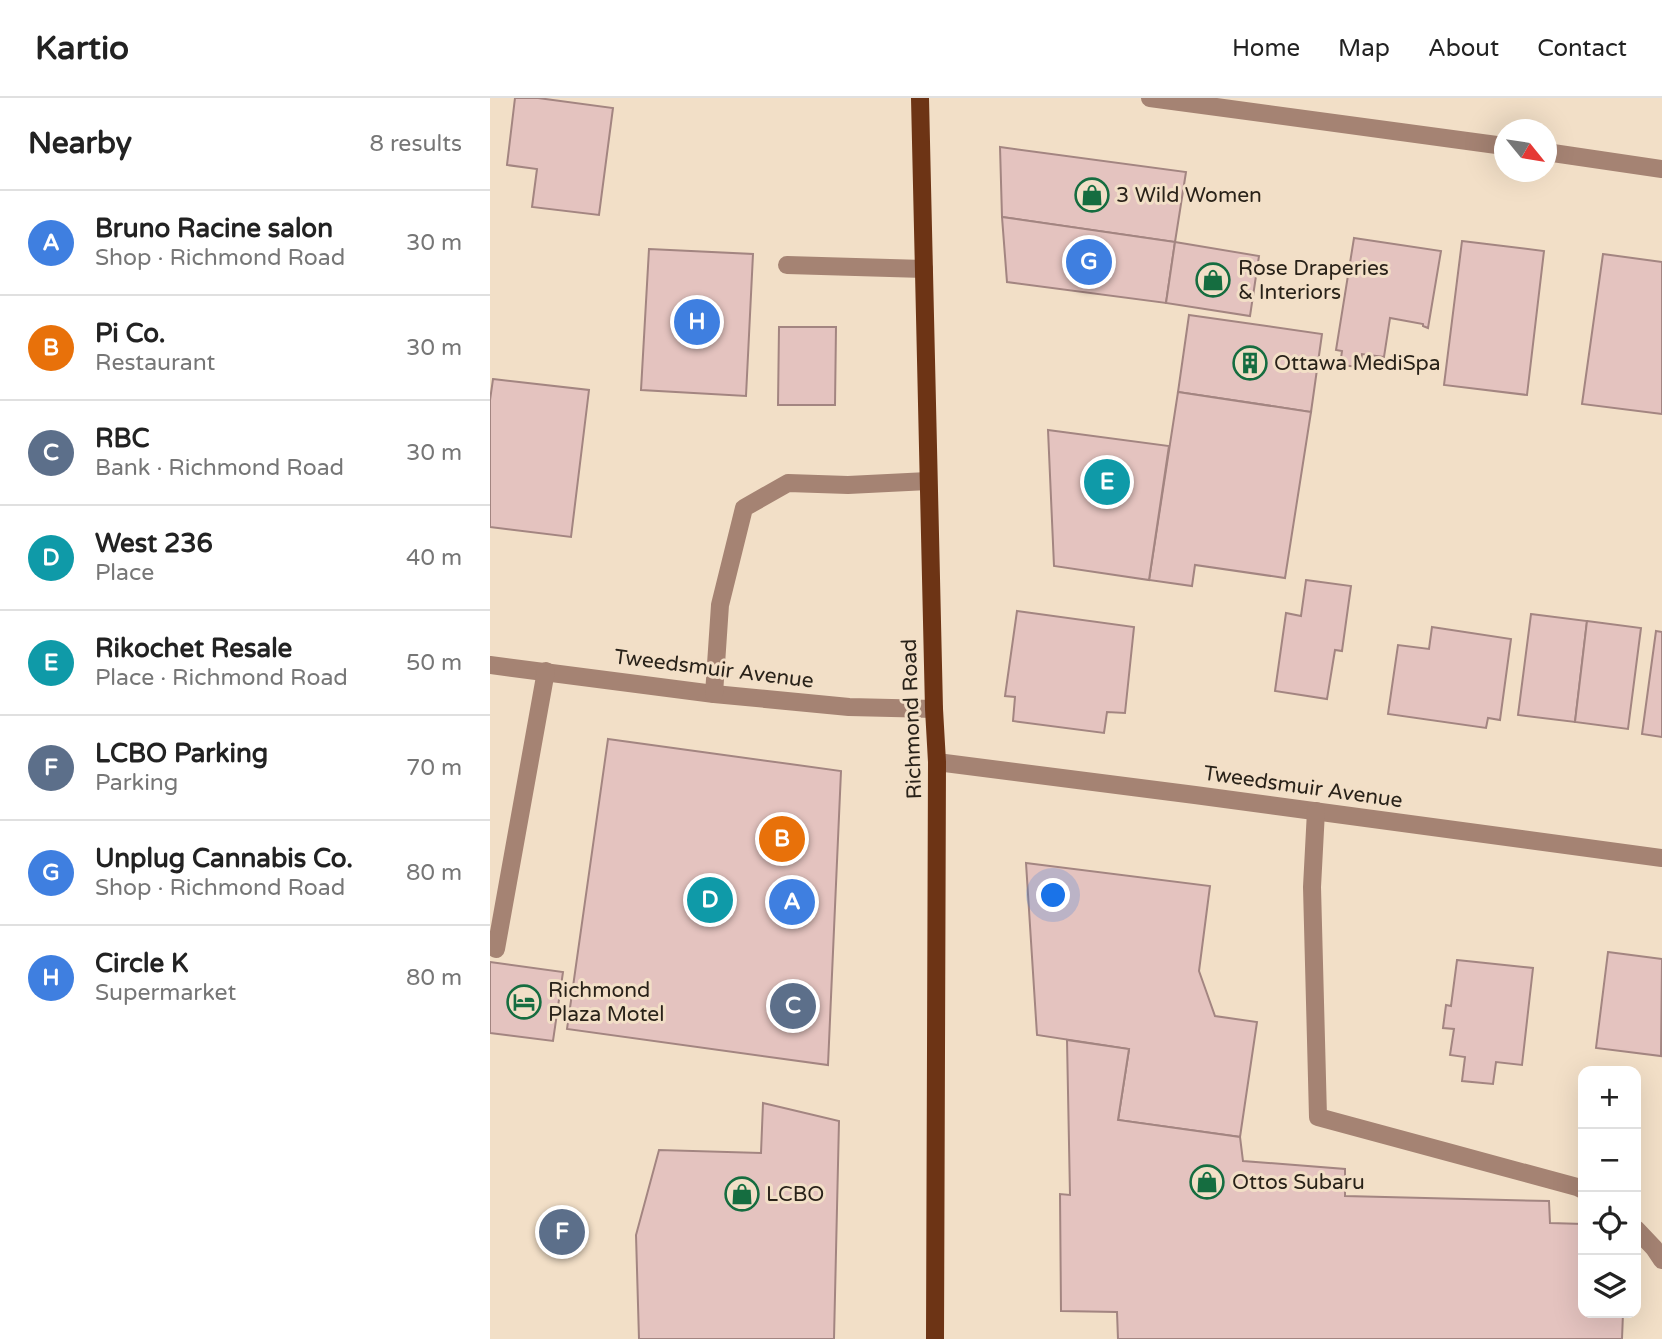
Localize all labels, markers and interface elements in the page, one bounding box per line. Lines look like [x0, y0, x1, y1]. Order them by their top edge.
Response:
text: Kartio [35, 29, 129, 68]
text: Home [1232, 34, 1300, 63]
text: Map [1338, 34, 1390, 63]
text: About [1428, 34, 1499, 63]
text: Contact [1537, 34, 1627, 63]
north arrow [1494, 119, 1557, 182]
text: Nearby [28, 125, 132, 162]
text: 8 results [369, 130, 462, 158]
shop icon: 3 Wild Women [1073, 176, 1111, 214]
place label: 3 Wild Women [1116, 183, 1262, 208]
text: Bruno Racine salon [95, 213, 333, 244]
text: A [42, 229, 60, 257]
text: 30 m [406, 229, 462, 257]
pin: G [1066, 236, 1112, 288]
text: Shop · Richmond Road [95, 244, 345, 272]
place label: Rose Draperies & Interiors [1238, 256, 1389, 305]
shop icon: Rose Draperies & Interiors [1194, 261, 1232, 299]
pin: H [674, 296, 720, 348]
text: Pi Co. [95, 318, 165, 349]
text: B [43, 334, 59, 362]
text: 30 m [406, 334, 462, 362]
building icon: Ottawa MediSpa [1231, 344, 1269, 382]
text: Restaurant [95, 349, 215, 377]
place label: Ottawa MediSpa [1274, 351, 1440, 376]
text: RBC [95, 423, 150, 454]
text: C [43, 439, 59, 467]
text: 30 m [406, 439, 462, 467]
text: Bank · Richmond Road [95, 454, 344, 482]
pin: E [1084, 456, 1130, 508]
text: West 236 [95, 528, 213, 559]
text: D [42, 544, 60, 572]
text: 40 m [406, 544, 462, 572]
text: Place [95, 559, 154, 587]
text: Rikochet Resale [95, 633, 292, 664]
street label: Richmond Road [897, 638, 927, 800]
street label: Tweedsmuir Avenue [613, 644, 815, 694]
text: E [44, 649, 58, 677]
text: 50 m [406, 649, 462, 677]
text: Place · Richmond Road [95, 664, 348, 692]
text: LCBO Parking [95, 738, 268, 769]
text: F [44, 754, 58, 782]
text: 70 m [406, 754, 462, 782]
street label: Tweedsmuir Avenue [1202, 761, 1404, 813]
text: Parking [95, 769, 178, 797]
pin: B [759, 813, 805, 865]
text: Unplug Cannabis Co. [95, 843, 353, 874]
text: G [42, 859, 60, 887]
text: 80 m [406, 859, 462, 887]
text: Shop · Richmond Road [95, 874, 345, 902]
pin: D [687, 874, 733, 926]
pin: A [769, 876, 815, 928]
your location [1036, 878, 1070, 912]
text: Circle K [95, 948, 188, 979]
text: H [42, 964, 60, 992]
text: 80 m [406, 964, 462, 992]
place label: Richmond Plaza Motel [548, 978, 664, 1027]
text: Supermarket [95, 979, 236, 1007]
pin: C [770, 980, 816, 1032]
hotel icon: Richmond Plaza Motel [505, 983, 543, 1021]
map controls [1578, 1066, 1641, 1318]
button: + [1578, 1066, 1641, 1129]
button: − [1578, 1129, 1641, 1192]
shop icon: Ottos Subaru [1188, 1163, 1226, 1201]
place label: Ottos Subaru [1232, 1170, 1365, 1195]
shop icon: LCBO [723, 1175, 761, 1213]
place label: LCBO [766, 1182, 824, 1207]
button: locate [1578, 1192, 1641, 1255]
pin: F [539, 1206, 585, 1258]
button: layers [1578, 1255, 1641, 1318]

